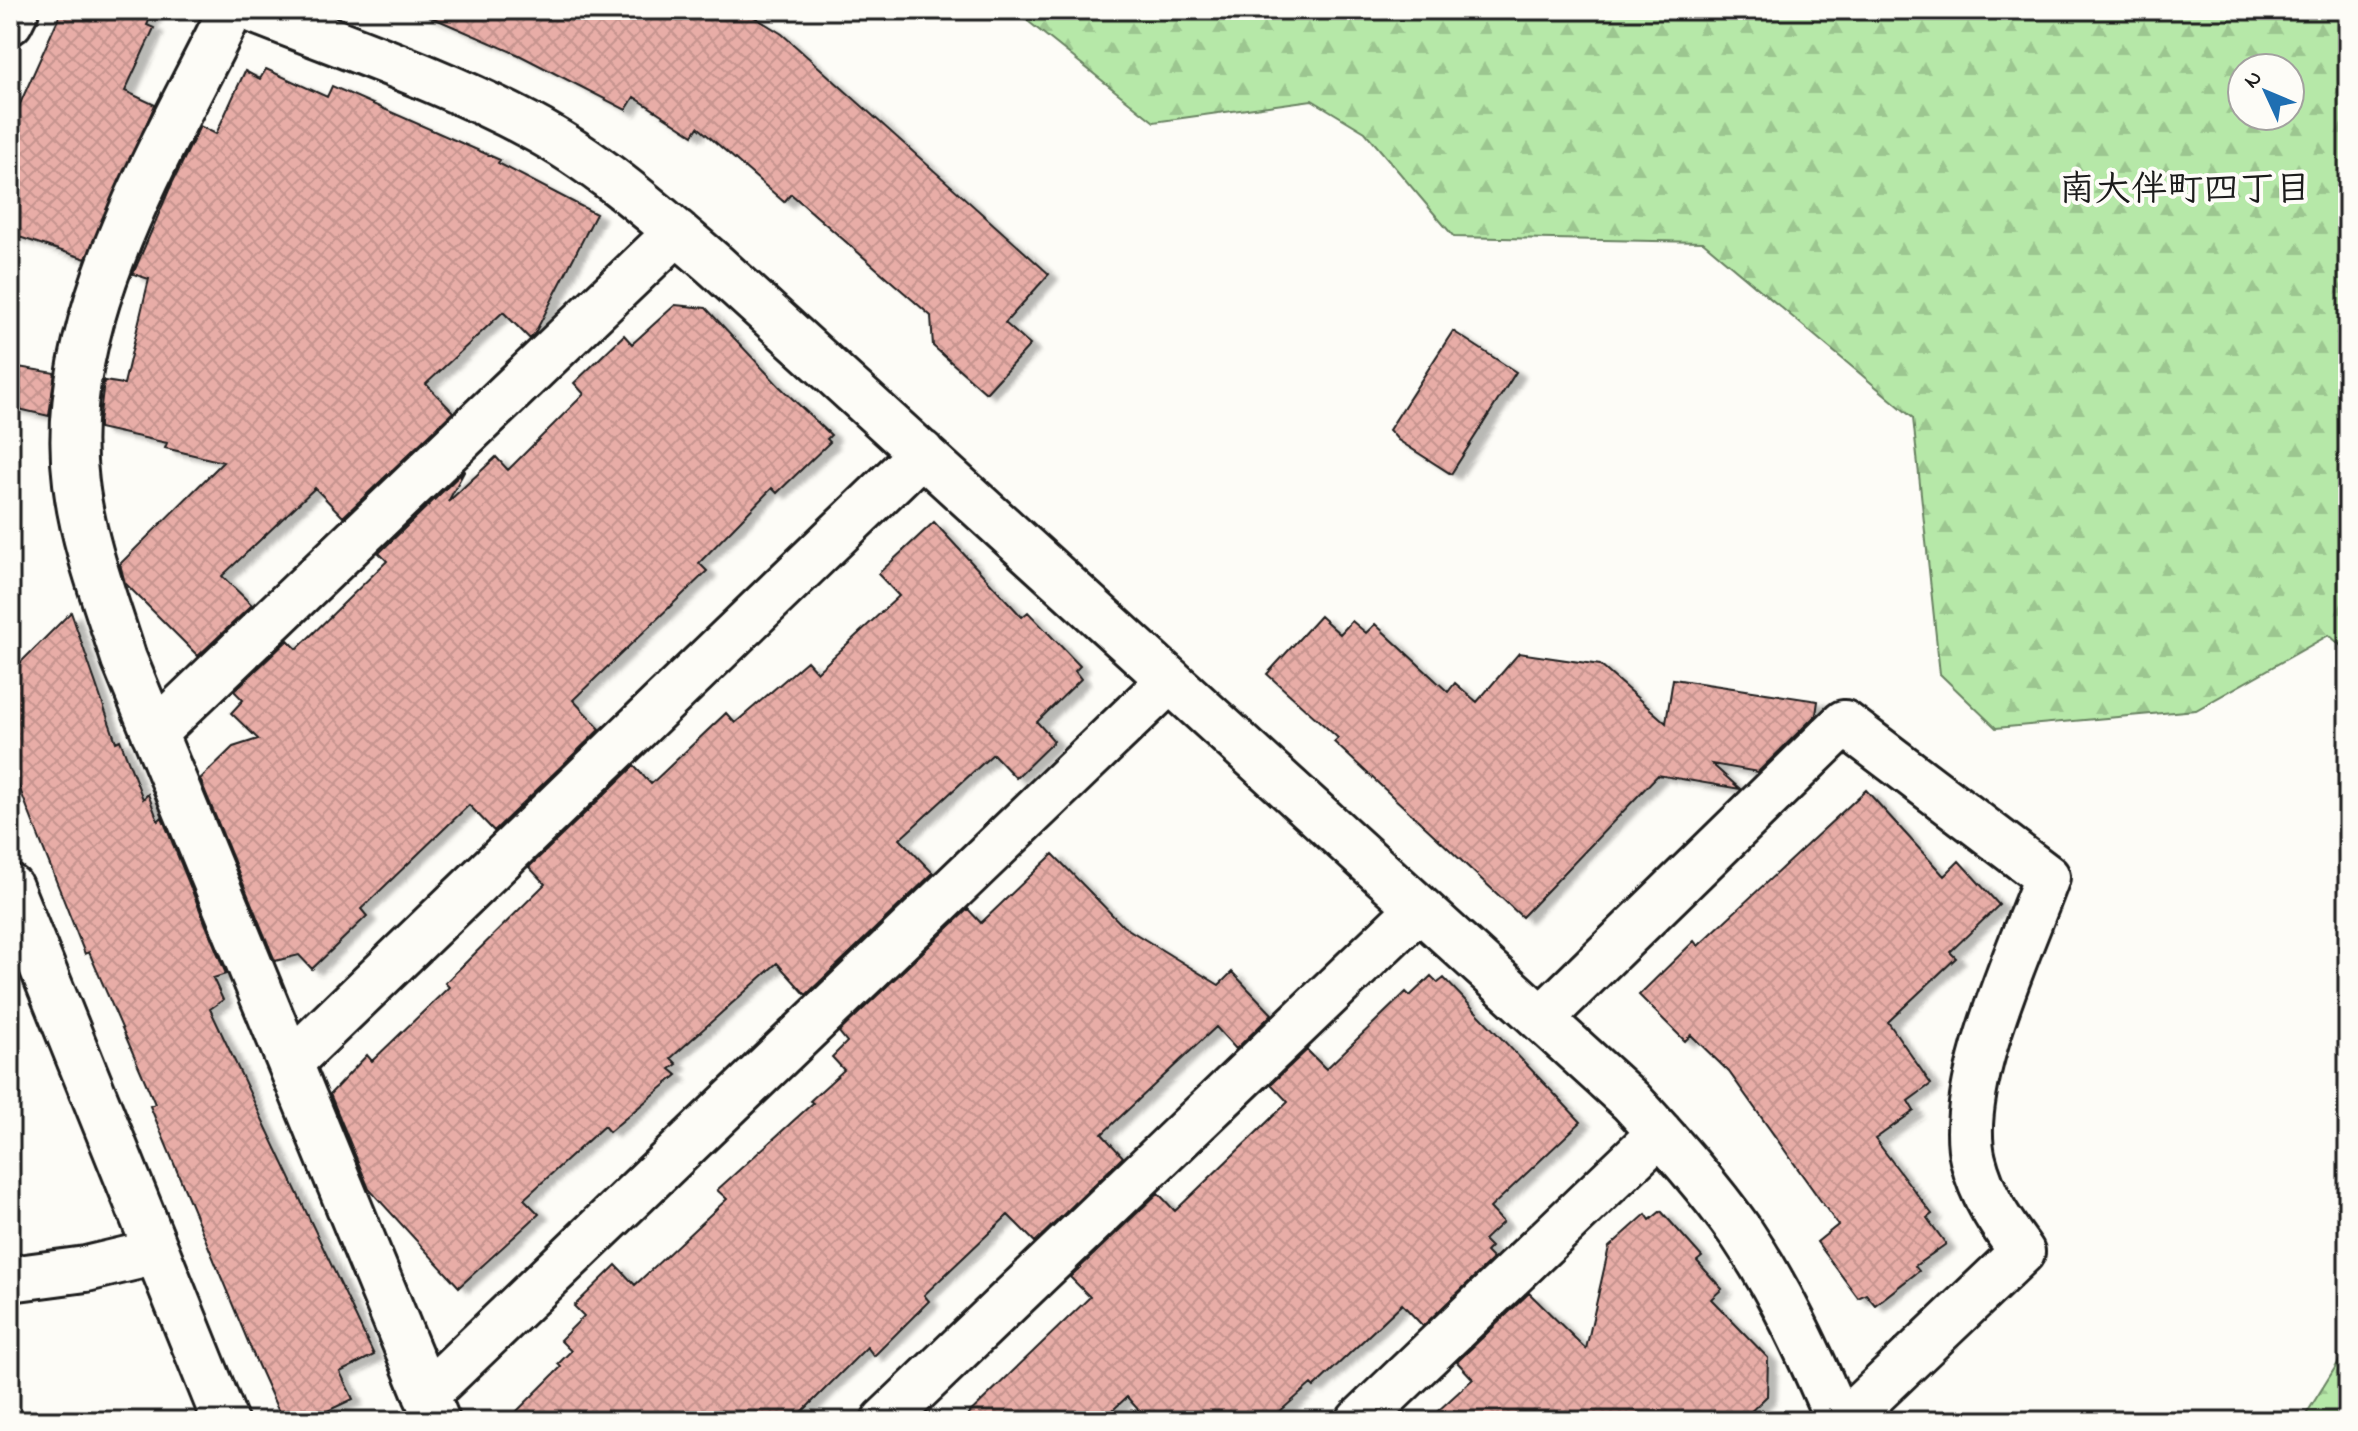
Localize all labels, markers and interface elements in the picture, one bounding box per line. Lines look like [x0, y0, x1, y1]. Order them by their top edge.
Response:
north arrow [2226, 52, 2306, 132]
text: N [2237, 64, 2270, 97]
district label: 南大伴町四丁目 [2059, 165, 2311, 218]

